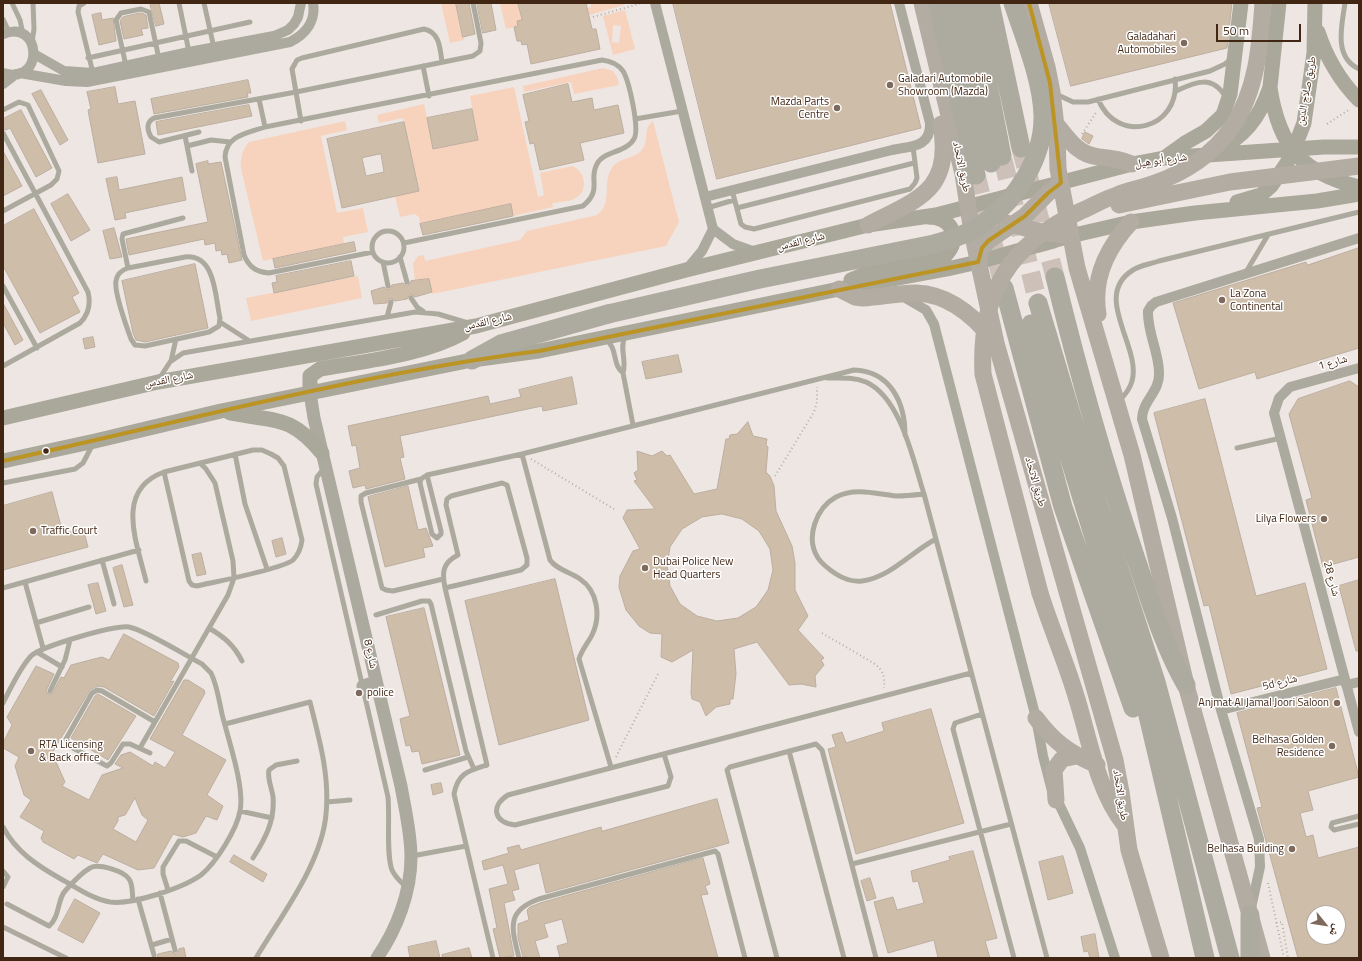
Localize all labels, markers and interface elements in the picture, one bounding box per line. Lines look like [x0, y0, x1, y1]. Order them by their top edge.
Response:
scale bar [1218, 16, 1303, 42]
text: 50 m [1223, 21, 1249, 40]
place label: Galadahari Automobiles [1118, 30, 1176, 56]
marker: Galadahari Automobiles [1179, 38, 1189, 48]
street label: طريق صلاح الدين [1294, 55, 1320, 127]
place label: Galadari Automobile Showroom (Mazda) [898, 72, 992, 98]
marker: Galadari Automobile Showroom (Mazda) [885, 80, 895, 90]
place label: Mazda Parts Centre [771, 95, 829, 121]
marker: Mazda Parts Centre [832, 103, 842, 113]
street label: طريق الاتحاد [949, 140, 973, 194]
street label: شارع أبو هيل [1134, 151, 1188, 171]
street label: شارع القدس [776, 230, 826, 254]
place label: La Zona Continental [1230, 287, 1283, 313]
marker: La Zona Continental [1217, 295, 1227, 305]
street label: شارع القدس [463, 310, 513, 334]
street label: شارع 1 [1317, 353, 1349, 373]
street label: شارع القدس [144, 369, 194, 391]
unlabelled marker [41, 446, 51, 456]
street label: طريق الاتحاد [1022, 455, 1048, 509]
place label: Lilya Flowers [1256, 512, 1316, 526]
marker: Lilya Flowers [1319, 514, 1329, 524]
place label: Traffic Court [41, 524, 97, 538]
marker: Traffic Court [28, 526, 38, 536]
place label: Dubai Police New Head Quarters [653, 555, 733, 581]
street label: شارع 28 [1320, 560, 1342, 598]
marker: Dubai Police New Head Quarters [640, 563, 650, 573]
street label: شارع 8 [360, 638, 380, 670]
street label: 5d شارع [1261, 672, 1299, 694]
place label: police [367, 686, 394, 700]
marker: police [354, 688, 364, 698]
place label: Anjmat Al Jamal Joori Saloon [1198, 696, 1329, 710]
marker: Anjmat Al Jamal Joori Saloon [1332, 698, 1342, 708]
place label: Belhasa Golden Residence [1252, 733, 1324, 759]
place label: RTA Licensing & Back office [39, 738, 103, 764]
marker: Belhasa Golden Residence [1327, 741, 1337, 751]
marker: RTA Licensing & Back office [26, 746, 36, 756]
street label: طريق الاتحاد [1109, 768, 1131, 822]
place label: Belhasa Building [1207, 842, 1284, 856]
marker: Belhasa Building [1287, 844, 1297, 854]
north arrow [1306, 905, 1346, 945]
text: ش [1326, 921, 1345, 940]

